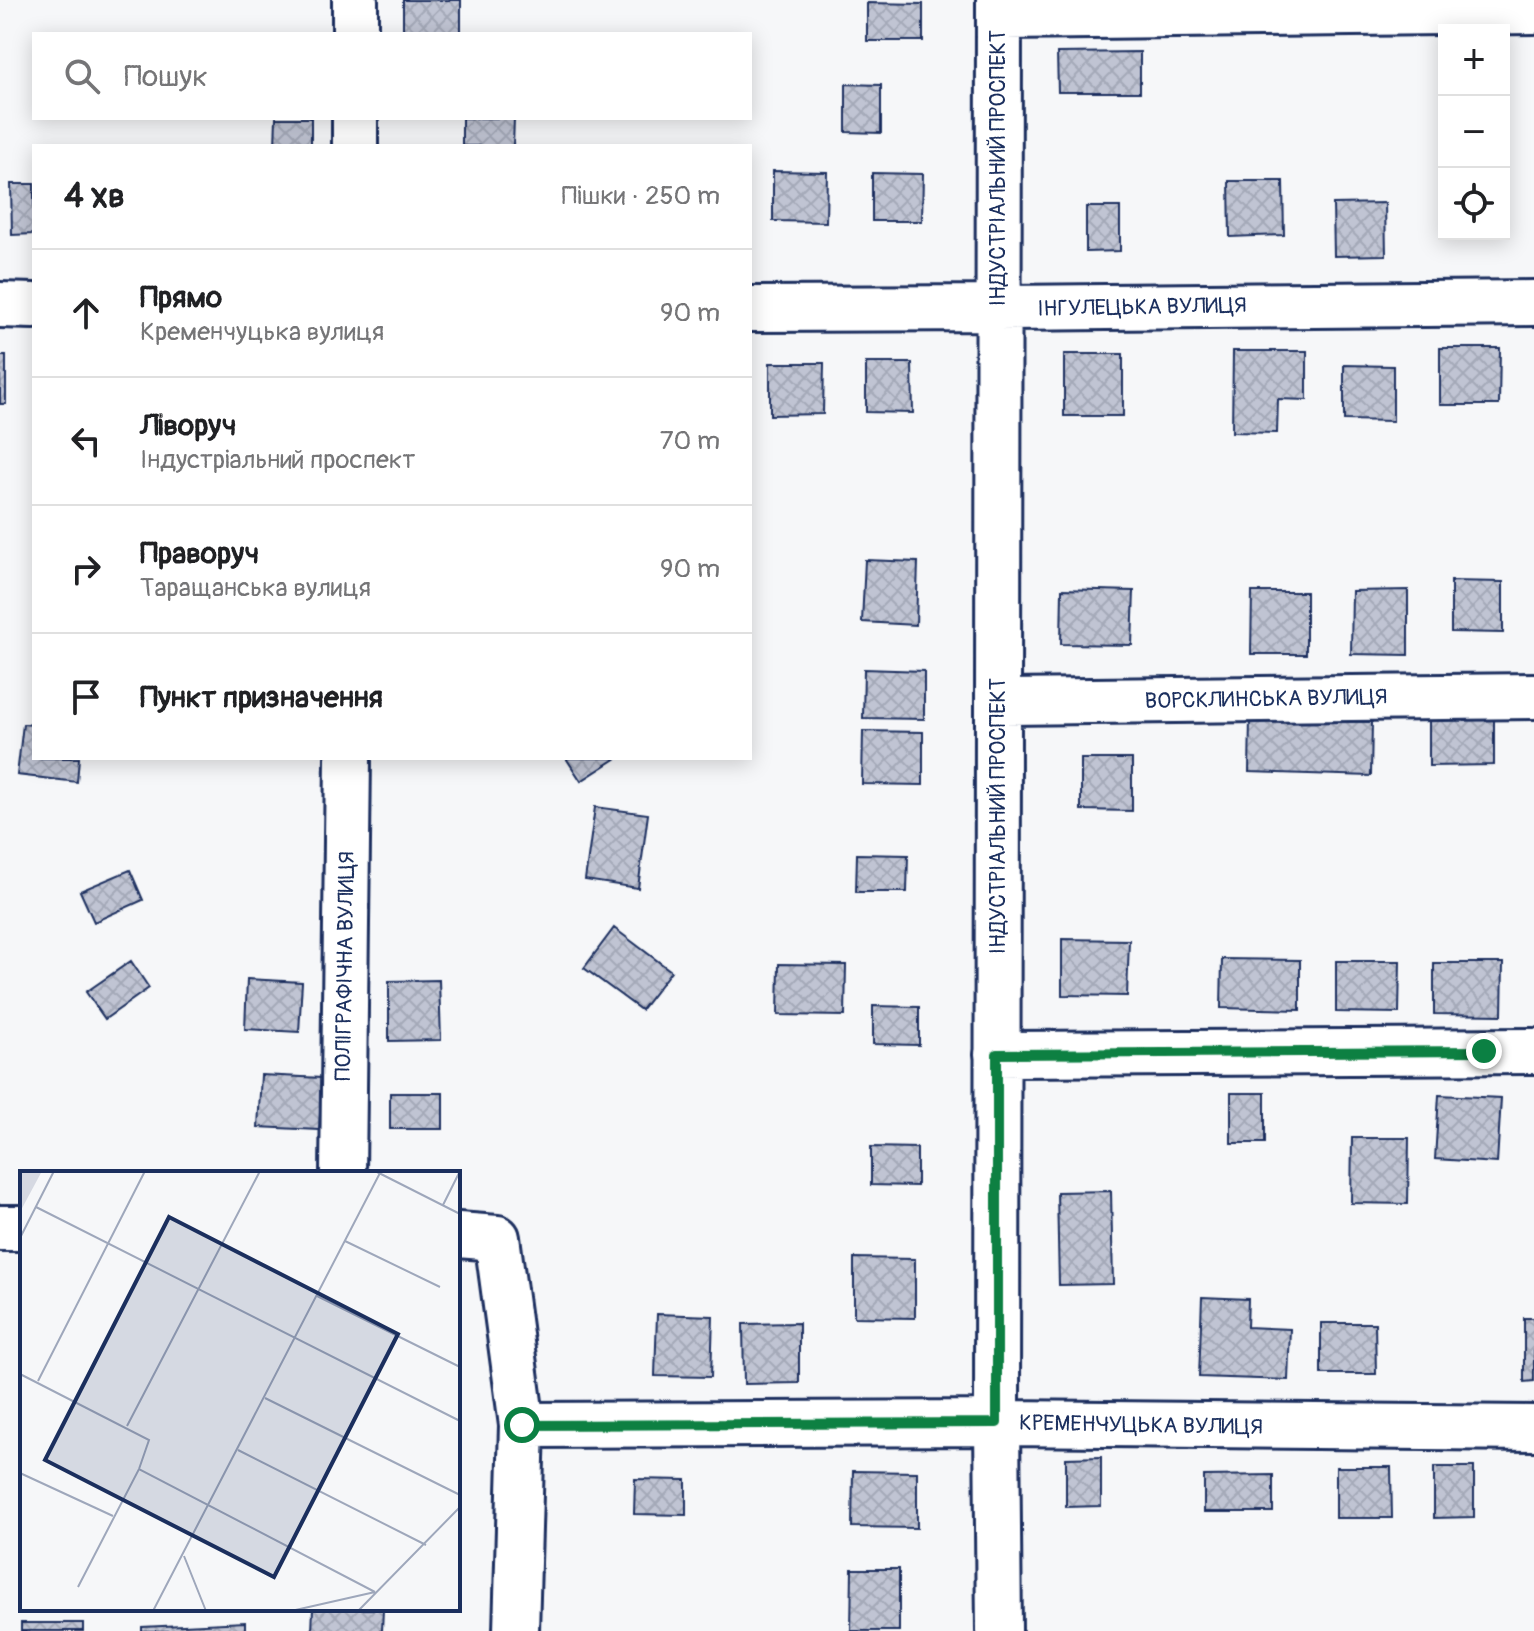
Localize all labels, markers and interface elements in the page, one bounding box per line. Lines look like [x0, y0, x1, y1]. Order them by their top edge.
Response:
map controls [1438, 24, 1510, 240]
button: + [1438, 24, 1510, 96]
street label: ІНДУСТРІАЛЬНИЙ ПРОСПЕКТ [984, 30, 1012, 306]
search box [32, 32, 752, 120]
icon: search [60, 54, 104, 98]
text: Пошук [124, 58, 208, 95]
button: − [1438, 96, 1510, 168]
button: locate [1438, 168, 1510, 240]
text: 4 хв [64, 175, 125, 218]
text: Пішки · 250 m [562, 180, 720, 212]
text: Прямо [140, 279, 222, 316]
icon: ahead [64, 291, 108, 335]
street label: ІНГУЛЕЦЬКА ВУЛИЦЯ [1037, 291, 1247, 323]
text: 90 m [660, 297, 720, 329]
text: Кременчуцька вулиця [140, 316, 384, 348]
text: Ліворуч [140, 407, 236, 444]
icon: left [64, 419, 108, 463]
text: 70 m [660, 425, 720, 457]
text: Індустріальний проспект [140, 444, 415, 476]
text: Праворуч [140, 535, 259, 572]
icon: right [64, 547, 108, 591]
text: 90 m [660, 553, 720, 585]
text: Таращанська вулиця [140, 572, 371, 604]
icon: arrive [64, 675, 108, 719]
street label: ІНДУСТРІАЛЬНИЙ ПРОСПЕКТ [984, 678, 1012, 954]
text: Пункт призначення [140, 679, 383, 716]
street label: ВОРСКЛИНСЬКА ВУЛИЦЯ [1144, 683, 1388, 715]
street label: ПОЛІГРАФІЧНА ВУЛИЦЯ [329, 851, 361, 1081]
route end [1466, 1033, 1502, 1069]
inset map [20, 1171, 460, 1611]
route start [504, 1407, 540, 1443]
street label: КРЕМЕНЧУЦЬКА ВУЛИЦЯ [1019, 1409, 1263, 1441]

